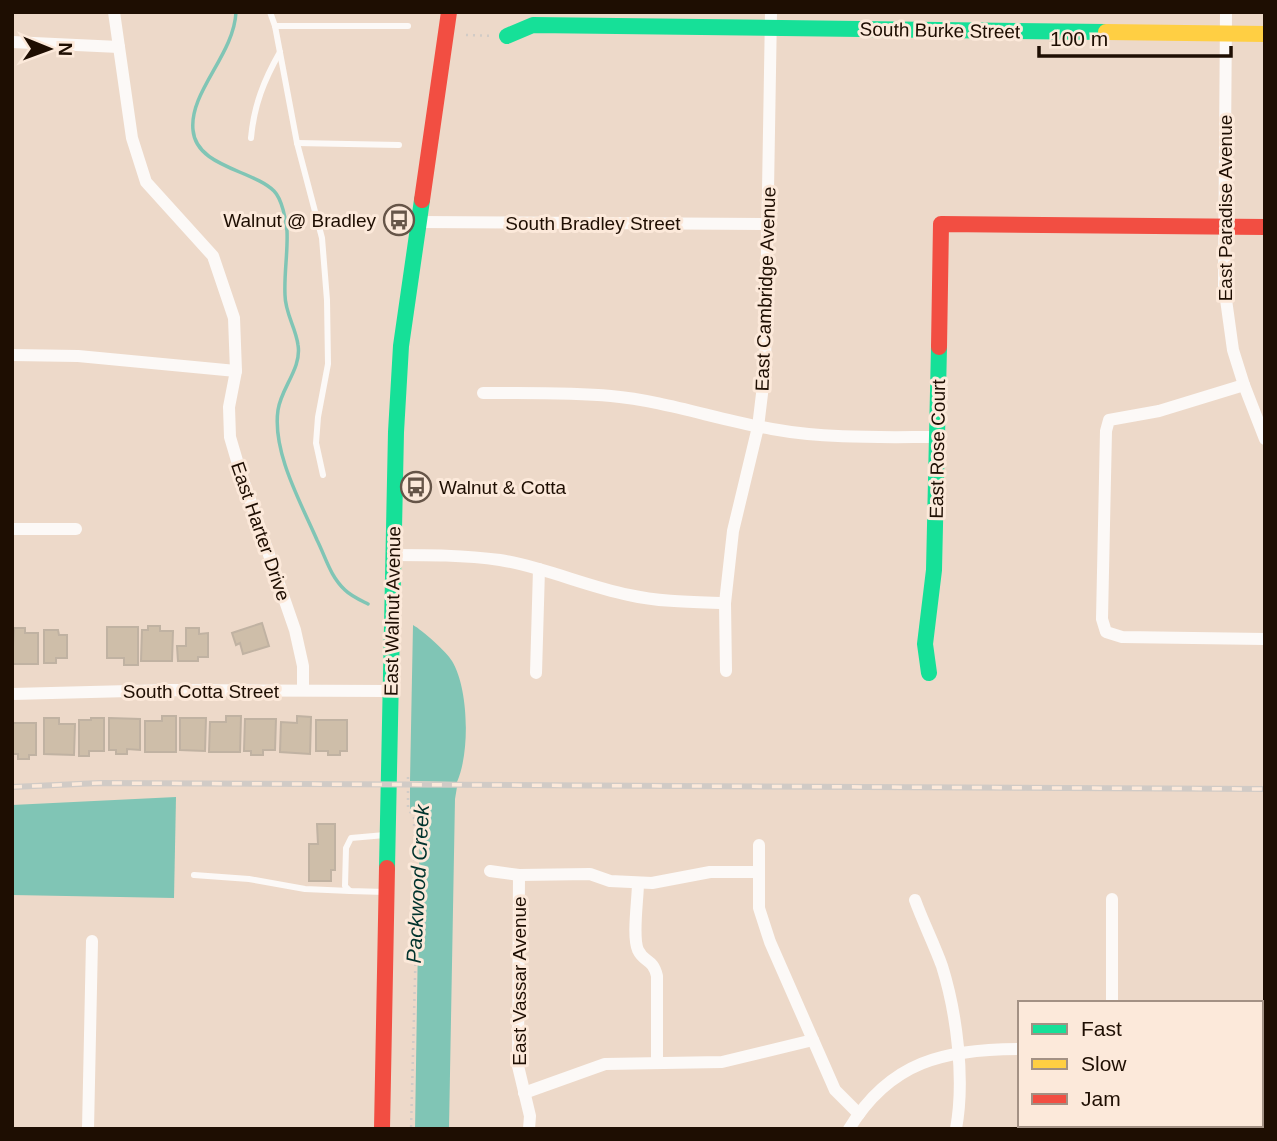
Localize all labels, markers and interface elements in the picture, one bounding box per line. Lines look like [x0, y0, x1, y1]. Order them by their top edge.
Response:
north arrow [14, 14, 84, 84]
scale bar [1039, 14, 1232, 58]
street label: South Burke Street [860, 19, 1021, 42]
text: 100 m [1050, 27, 1108, 50]
text: N [55, 42, 76, 56]
street label: East Paradise Avenue [1215, 115, 1236, 301]
street label: East Cambridge Avenue [751, 186, 780, 392]
bus stop icon: Walnut @ Bradley [382, 203, 416, 237]
place label: Walnut @ Bradley [223, 210, 376, 231]
street label: South Bradley Street [505, 213, 681, 234]
street label: East Rose Court [926, 378, 949, 519]
street label: East Harter Drive [227, 459, 294, 603]
bus stop icon: Walnut & Cotta [399, 470, 433, 504]
place label: Walnut & Cotta [439, 477, 567, 498]
street label: East Walnut Avenue [381, 526, 404, 696]
street label: South Cotta Street [123, 681, 280, 702]
water label: Packwood Creek [402, 803, 433, 964]
street label: East Vassar Avenue [509, 896, 530, 1066]
legend [1018, 1001, 1263, 1127]
text: Fast [1081, 1017, 1122, 1040]
text: Slow [1081, 1052, 1127, 1075]
text: Jam [1081, 1087, 1121, 1110]

